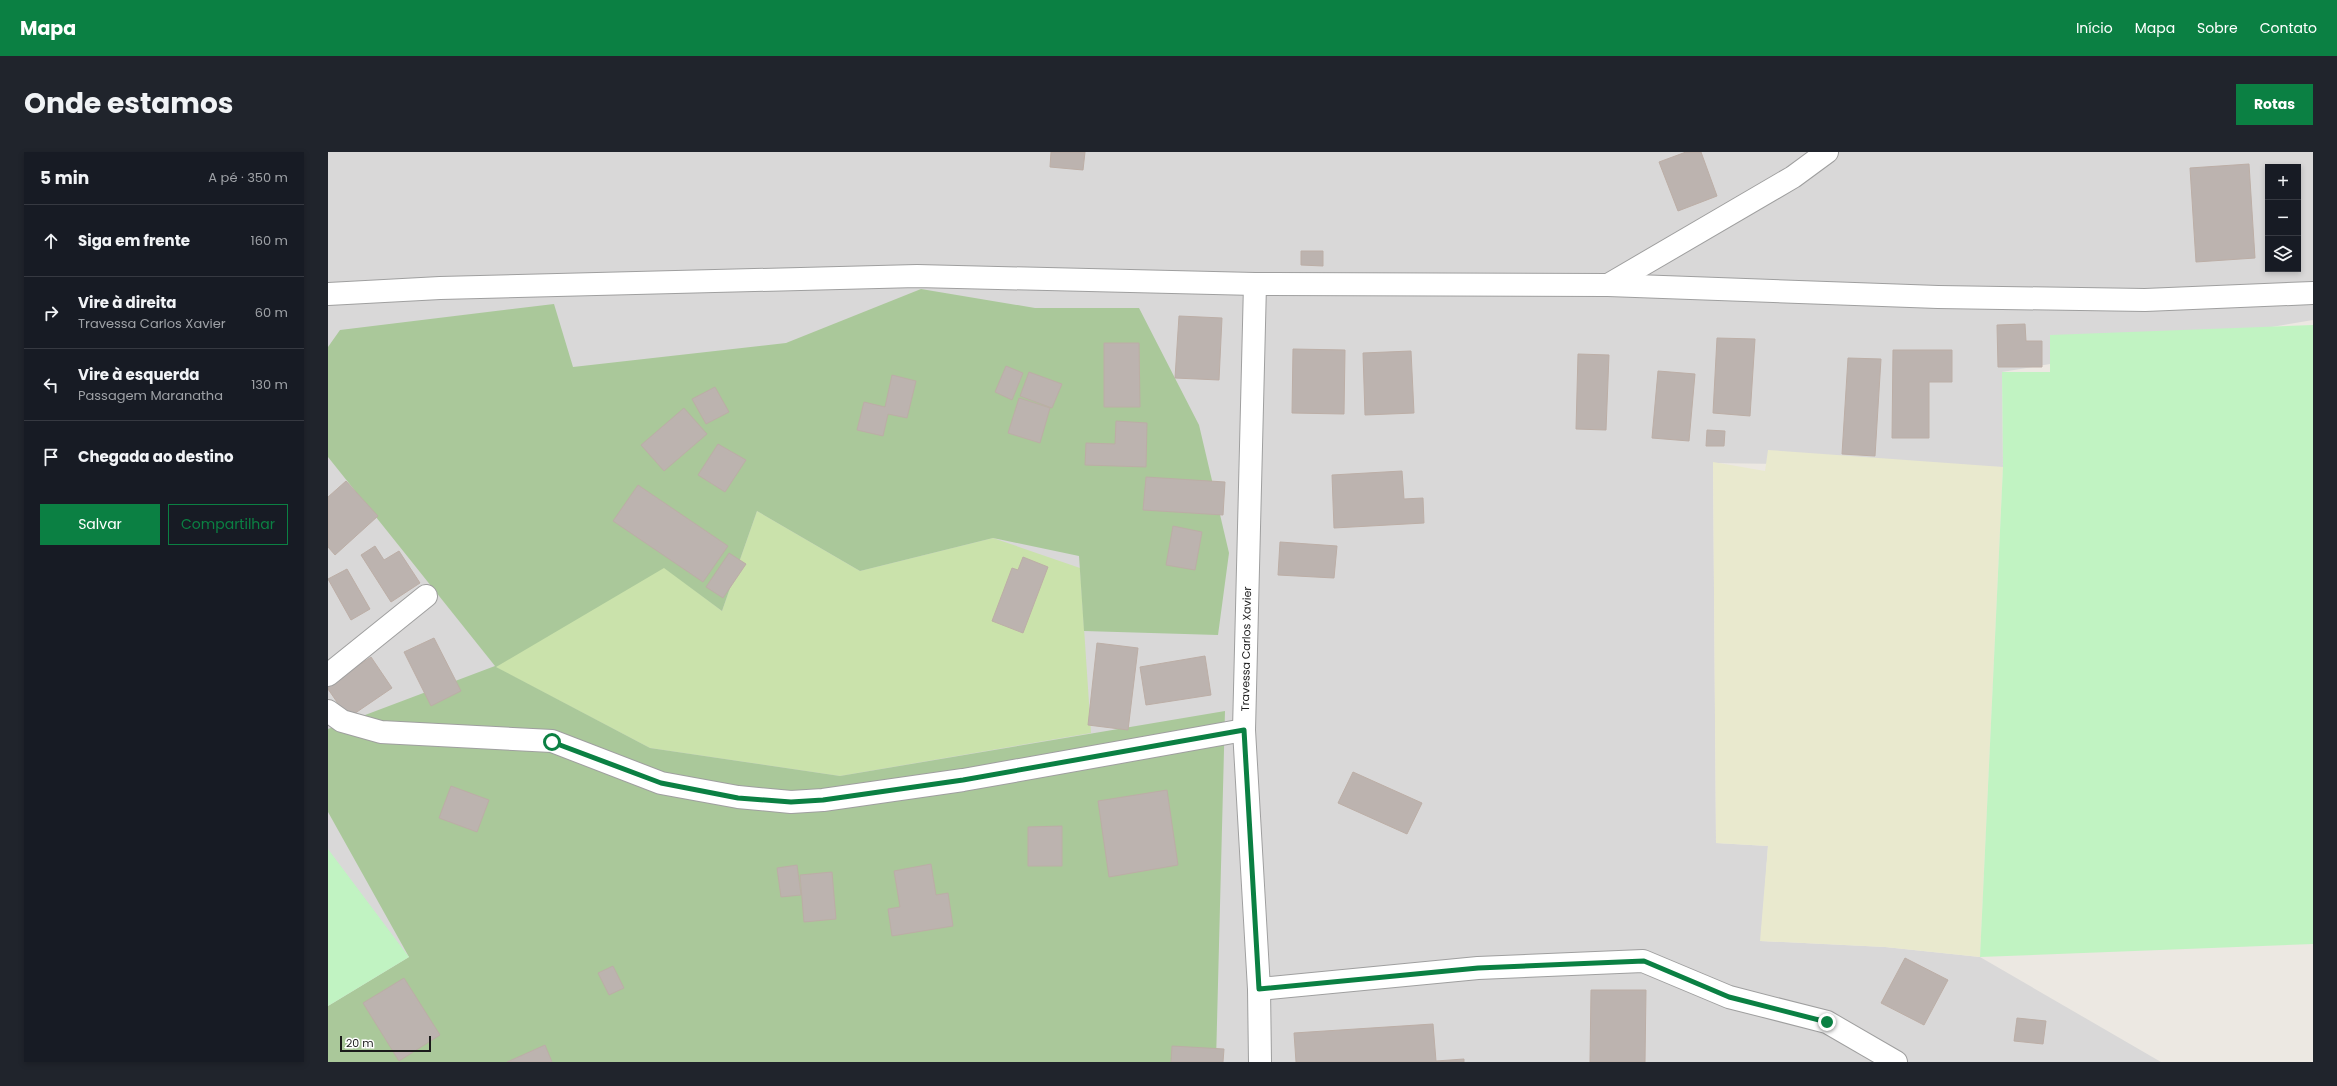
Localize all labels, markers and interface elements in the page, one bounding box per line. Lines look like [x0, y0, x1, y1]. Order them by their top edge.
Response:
text: Mapa [20, 15, 76, 42]
text: Início [2076, 18, 2113, 38]
text: Mapa [2135, 18, 2175, 38]
text: Sobre [2197, 18, 2238, 38]
text: Contato [2260, 18, 2317, 38]
text: Onde estamos [24, 84, 233, 123]
button: Rotas [2236, 84, 2313, 125]
map controls [2265, 164, 2301, 272]
button: + [2265, 164, 2301, 200]
text: 5 min [40, 166, 89, 190]
text: A pé · 350 m [208, 168, 288, 187]
button: − [2265, 200, 2301, 236]
icon: ahead [40, 230, 62, 252]
text: Siga em frente [78, 230, 190, 251]
text: 160 m [251, 231, 288, 250]
button: layers [2265, 236, 2301, 272]
text: Vire à direita [78, 292, 177, 313]
icon: right [40, 302, 62, 324]
text: 60 m [255, 303, 288, 322]
text: Travessa Carlos Xavier [78, 314, 226, 333]
text: Vire à esquerda [78, 364, 200, 385]
icon: left [40, 374, 62, 396]
text: 130 m [251, 375, 288, 394]
text: Passagem Maranatha [78, 386, 223, 405]
icon: arrive [40, 446, 62, 468]
text: Chegada ao destino [78, 446, 234, 467]
button: Salvar [40, 504, 160, 545]
button: Compartilhar [168, 504, 288, 545]
street label: Travessa Carlos Xavier [1237, 586, 1255, 712]
route start [543, 733, 561, 751]
route end [1818, 1013, 1836, 1031]
scale bar [340, 1034, 431, 1053]
text: 20 m [346, 1035, 374, 1051]

